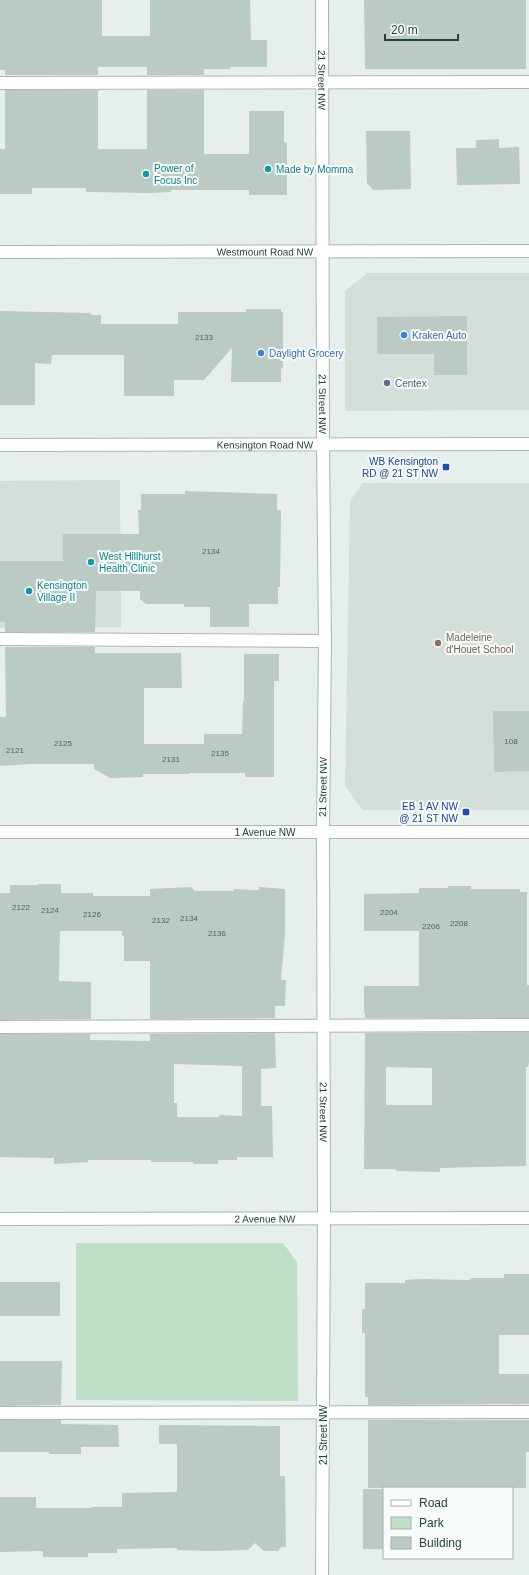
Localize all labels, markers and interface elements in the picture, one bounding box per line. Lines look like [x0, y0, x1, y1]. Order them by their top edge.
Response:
scale bar [385, 16, 458, 42]
text: 20 m [391, 23, 418, 37]
street label: 21 Street NW [317, 50, 328, 111]
place label: Power of Focus Inc [154, 163, 197, 186]
marker: Made by Momma [263, 164, 273, 174]
place label: Made by Momma [276, 164, 354, 175]
marker: Power of Focus Inc [141, 169, 151, 179]
street label: Westmount Road NW [217, 246, 314, 257]
marker: Kraken Auto [399, 330, 409, 340]
place label: Kraken Auto [412, 330, 467, 341]
house number: 2133 [195, 333, 213, 342]
marker: Daylight Grocery [256, 348, 266, 358]
place label: Daylight Grocery [269, 348, 343, 359]
street label: 21 Street NW [317, 374, 328, 435]
marker: Centex [382, 378, 392, 388]
place label: Centex [395, 378, 427, 389]
street label: Kensington Road NW [217, 439, 314, 450]
place label: WB Kensington RD @ 21 ST NW [362, 456, 439, 479]
marker: WB Kensington RD @ 21 ST NW [441, 462, 451, 472]
house number: 2134 [202, 547, 220, 556]
place label: West Hillhurst Health Clinic [99, 551, 161, 574]
marker: West Hillhurst Health Clinic [86, 557, 96, 567]
place label: Kensington Village II [37, 580, 87, 603]
marker: Kensington Village II [24, 586, 34, 596]
place label: Madeleine d'Houet School [446, 632, 514, 655]
marker: Madeleine d'Houet School [433, 638, 443, 648]
house number: 108 [504, 737, 518, 746]
house number: 2125 [54, 739, 72, 748]
house number: 2121 [6, 746, 24, 755]
house number: 2135 [211, 749, 229, 758]
house number: 2131 [162, 755, 180, 764]
street label: 21 Street NW [317, 756, 329, 817]
place label: EB 1 AV NW @ 21 ST NW [399, 801, 459, 824]
marker: EB 1 AV NW @ 21 ST NW [461, 807, 471, 817]
street label: 1 Avenue NW [234, 827, 296, 838]
house number: 2122 [12, 903, 30, 912]
house number: 2124 [41, 906, 59, 915]
house number: 2204 [380, 908, 398, 917]
house number: 2126 [83, 910, 101, 919]
house number: 2134 [180, 914, 198, 923]
house number: 2132 [152, 916, 170, 925]
house number: 2208 [450, 919, 468, 928]
house number: 2206 [422, 922, 440, 931]
house number: 2136 [208, 929, 226, 938]
street label: 21 Street NW [318, 1082, 329, 1143]
street label: 2 Avenue NW [234, 1213, 296, 1224]
street label: 21 Street NW [318, 1404, 329, 1465]
legend [383, 1487, 513, 1559]
text: Road [419, 1496, 448, 1510]
text: Park [419, 1516, 445, 1530]
text: Building [419, 1536, 462, 1550]

